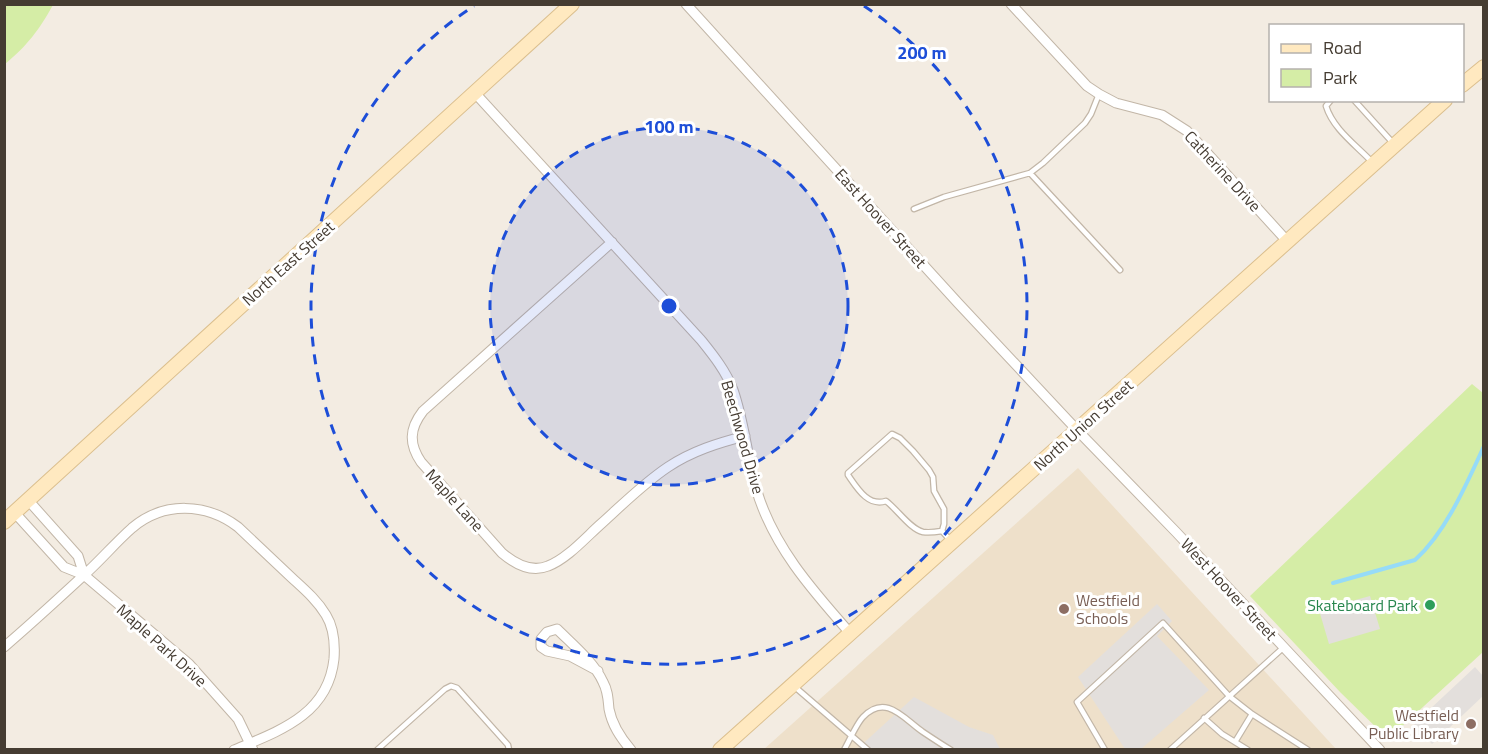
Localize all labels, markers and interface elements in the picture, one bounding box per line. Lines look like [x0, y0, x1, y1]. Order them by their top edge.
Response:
legend [1269, 24, 1464, 102]
text: Road [1323, 34, 1362, 61]
text: 200 m [897, 39, 947, 66]
text: Park [1323, 64, 1358, 91]
text: 100 m [644, 113, 694, 140]
street label: Catherine Drive [1179, 125, 1267, 217]
street label: East Hoover Street [830, 163, 933, 273]
street label: North East Street [236, 215, 340, 311]
centre of rings [659, 296, 679, 316]
street label: North Union Street [1028, 373, 1138, 476]
street label: Beechwood Drive [715, 377, 771, 497]
street label: Maple Lane [420, 463, 490, 537]
street label: West Hoover Street [1175, 533, 1283, 646]
place label: Westfield Schools [1076, 588, 1140, 630]
place label: Skateboard Park [1307, 593, 1418, 617]
street label: Maple Park Drive [111, 598, 213, 692]
marker: Skateboard Park [1423, 598, 1437, 612]
marker: Westfield Schools [1057, 602, 1071, 616]
place label: Westfield Public Library [1369, 703, 1459, 745]
marker: Westfield Public Library [1464, 717, 1478, 731]

